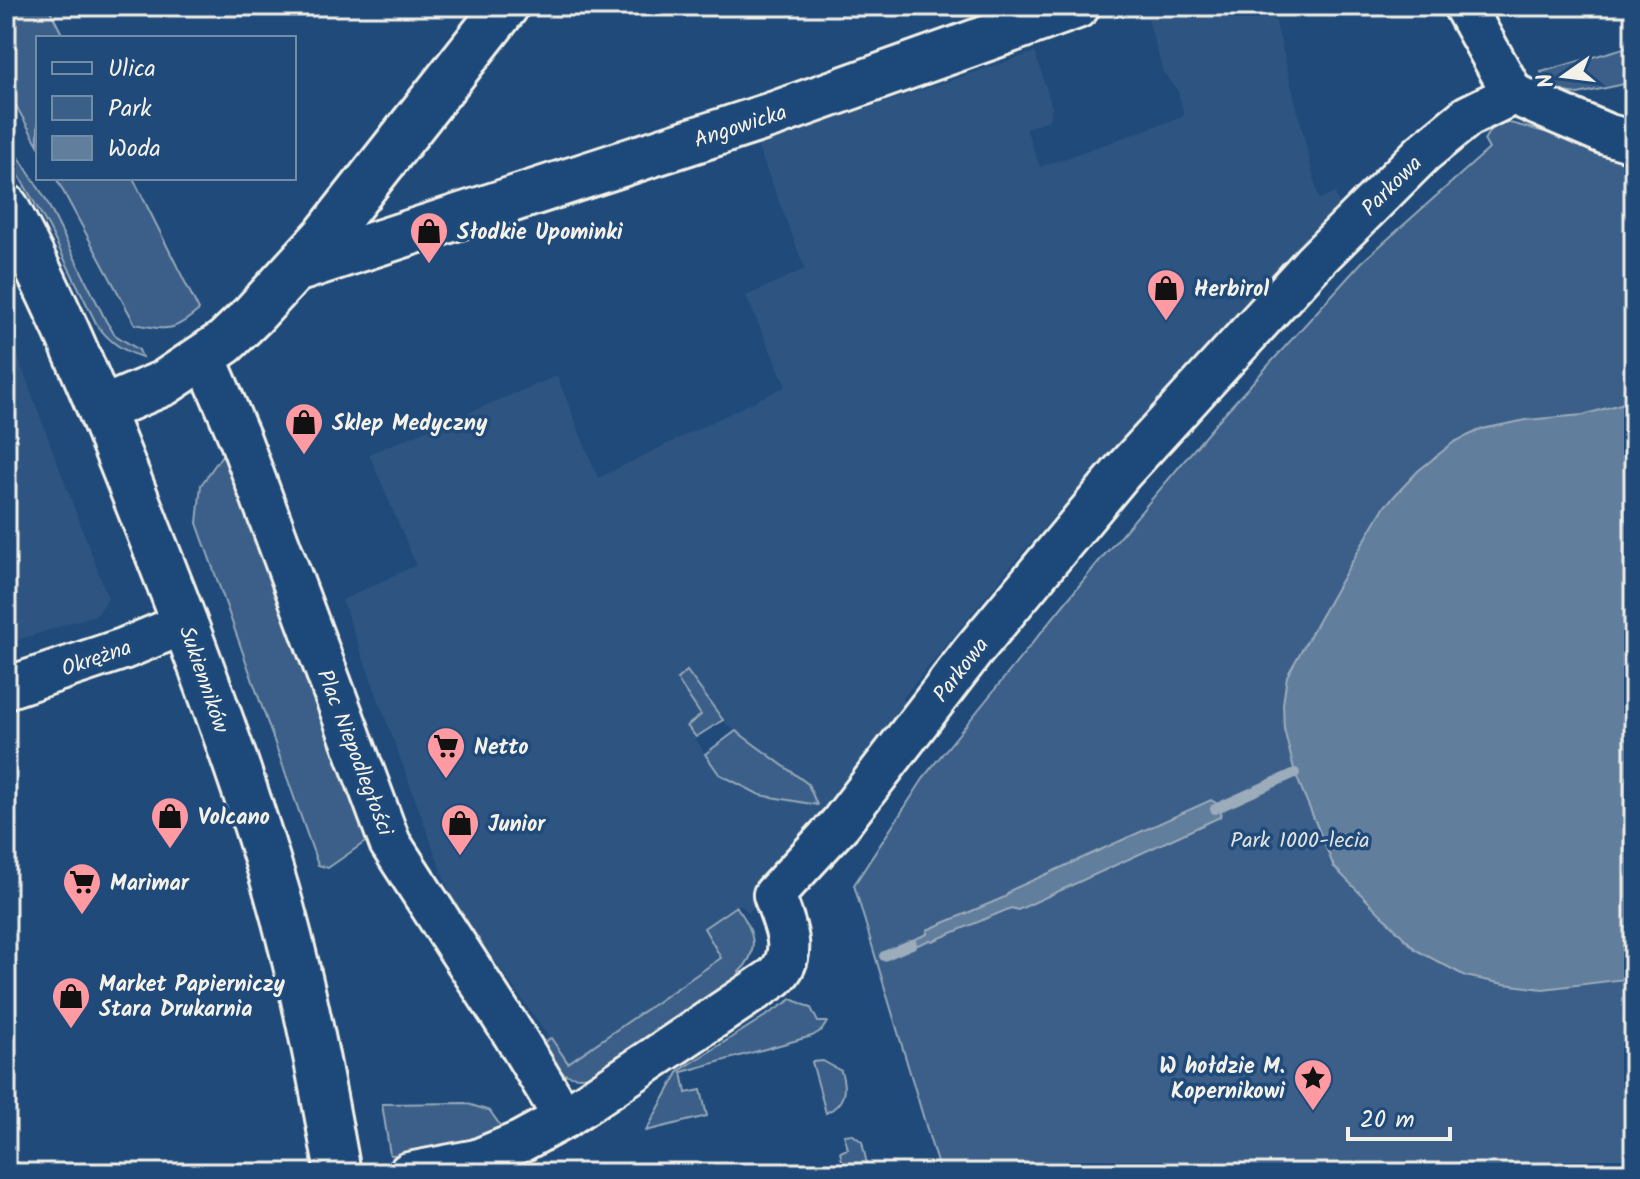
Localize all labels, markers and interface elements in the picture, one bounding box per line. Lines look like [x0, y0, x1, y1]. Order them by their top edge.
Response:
legend [36, 36, 296, 180]
north arrow [1524, 36, 1604, 116]
text: Ulica [108, 50, 156, 89]
text: N [1528, 69, 1566, 91]
text: Park [108, 90, 152, 129]
street label: Angowicka [690, 96, 792, 159]
text: Woda [108, 130, 161, 169]
street label: Parkowa [1354, 148, 1432, 226]
shop icon: Słodkie Upominki [408, 210, 450, 265]
place label: Słodkie Upominki [457, 216, 624, 251]
shop icon: Herbirol [1145, 267, 1187, 322]
place label: Herbirol [1194, 273, 1269, 308]
shop icon: Sklep Medyczny [283, 401, 325, 456]
place label: Sklep Medyczny [332, 407, 488, 442]
street label: Sukienników [168, 621, 237, 738]
street label: Parkowa [925, 630, 999, 711]
street label: Okrężna [57, 631, 137, 688]
street label: Plac Niepodległości [306, 665, 402, 842]
supermarket icon: Netto [425, 725, 467, 780]
place label: Netto [474, 731, 529, 766]
shop icon: Volcano [149, 795, 191, 850]
place label: Volcano [198, 801, 270, 836]
shop icon: Junior [439, 802, 481, 857]
place label: Junior [488, 808, 546, 843]
park label: Park 1000-lecia [1230, 824, 1370, 859]
supermarket icon: Marimar [61, 861, 103, 916]
place label: Marimar [110, 867, 190, 902]
place label: Market Papierniczy Stara Drukarnia [99, 968, 286, 1028]
shop icon: Market Papierniczy Stara Drukarnia [50, 975, 92, 1030]
place label: W hołdzie M. Kopernikowi [1159, 1050, 1286, 1110]
place icon: W hołdzie M. Kopernikowi [1292, 1057, 1334, 1112]
scale bar [1348, 1091, 1450, 1141]
text: 20 m [1360, 1101, 1415, 1140]

